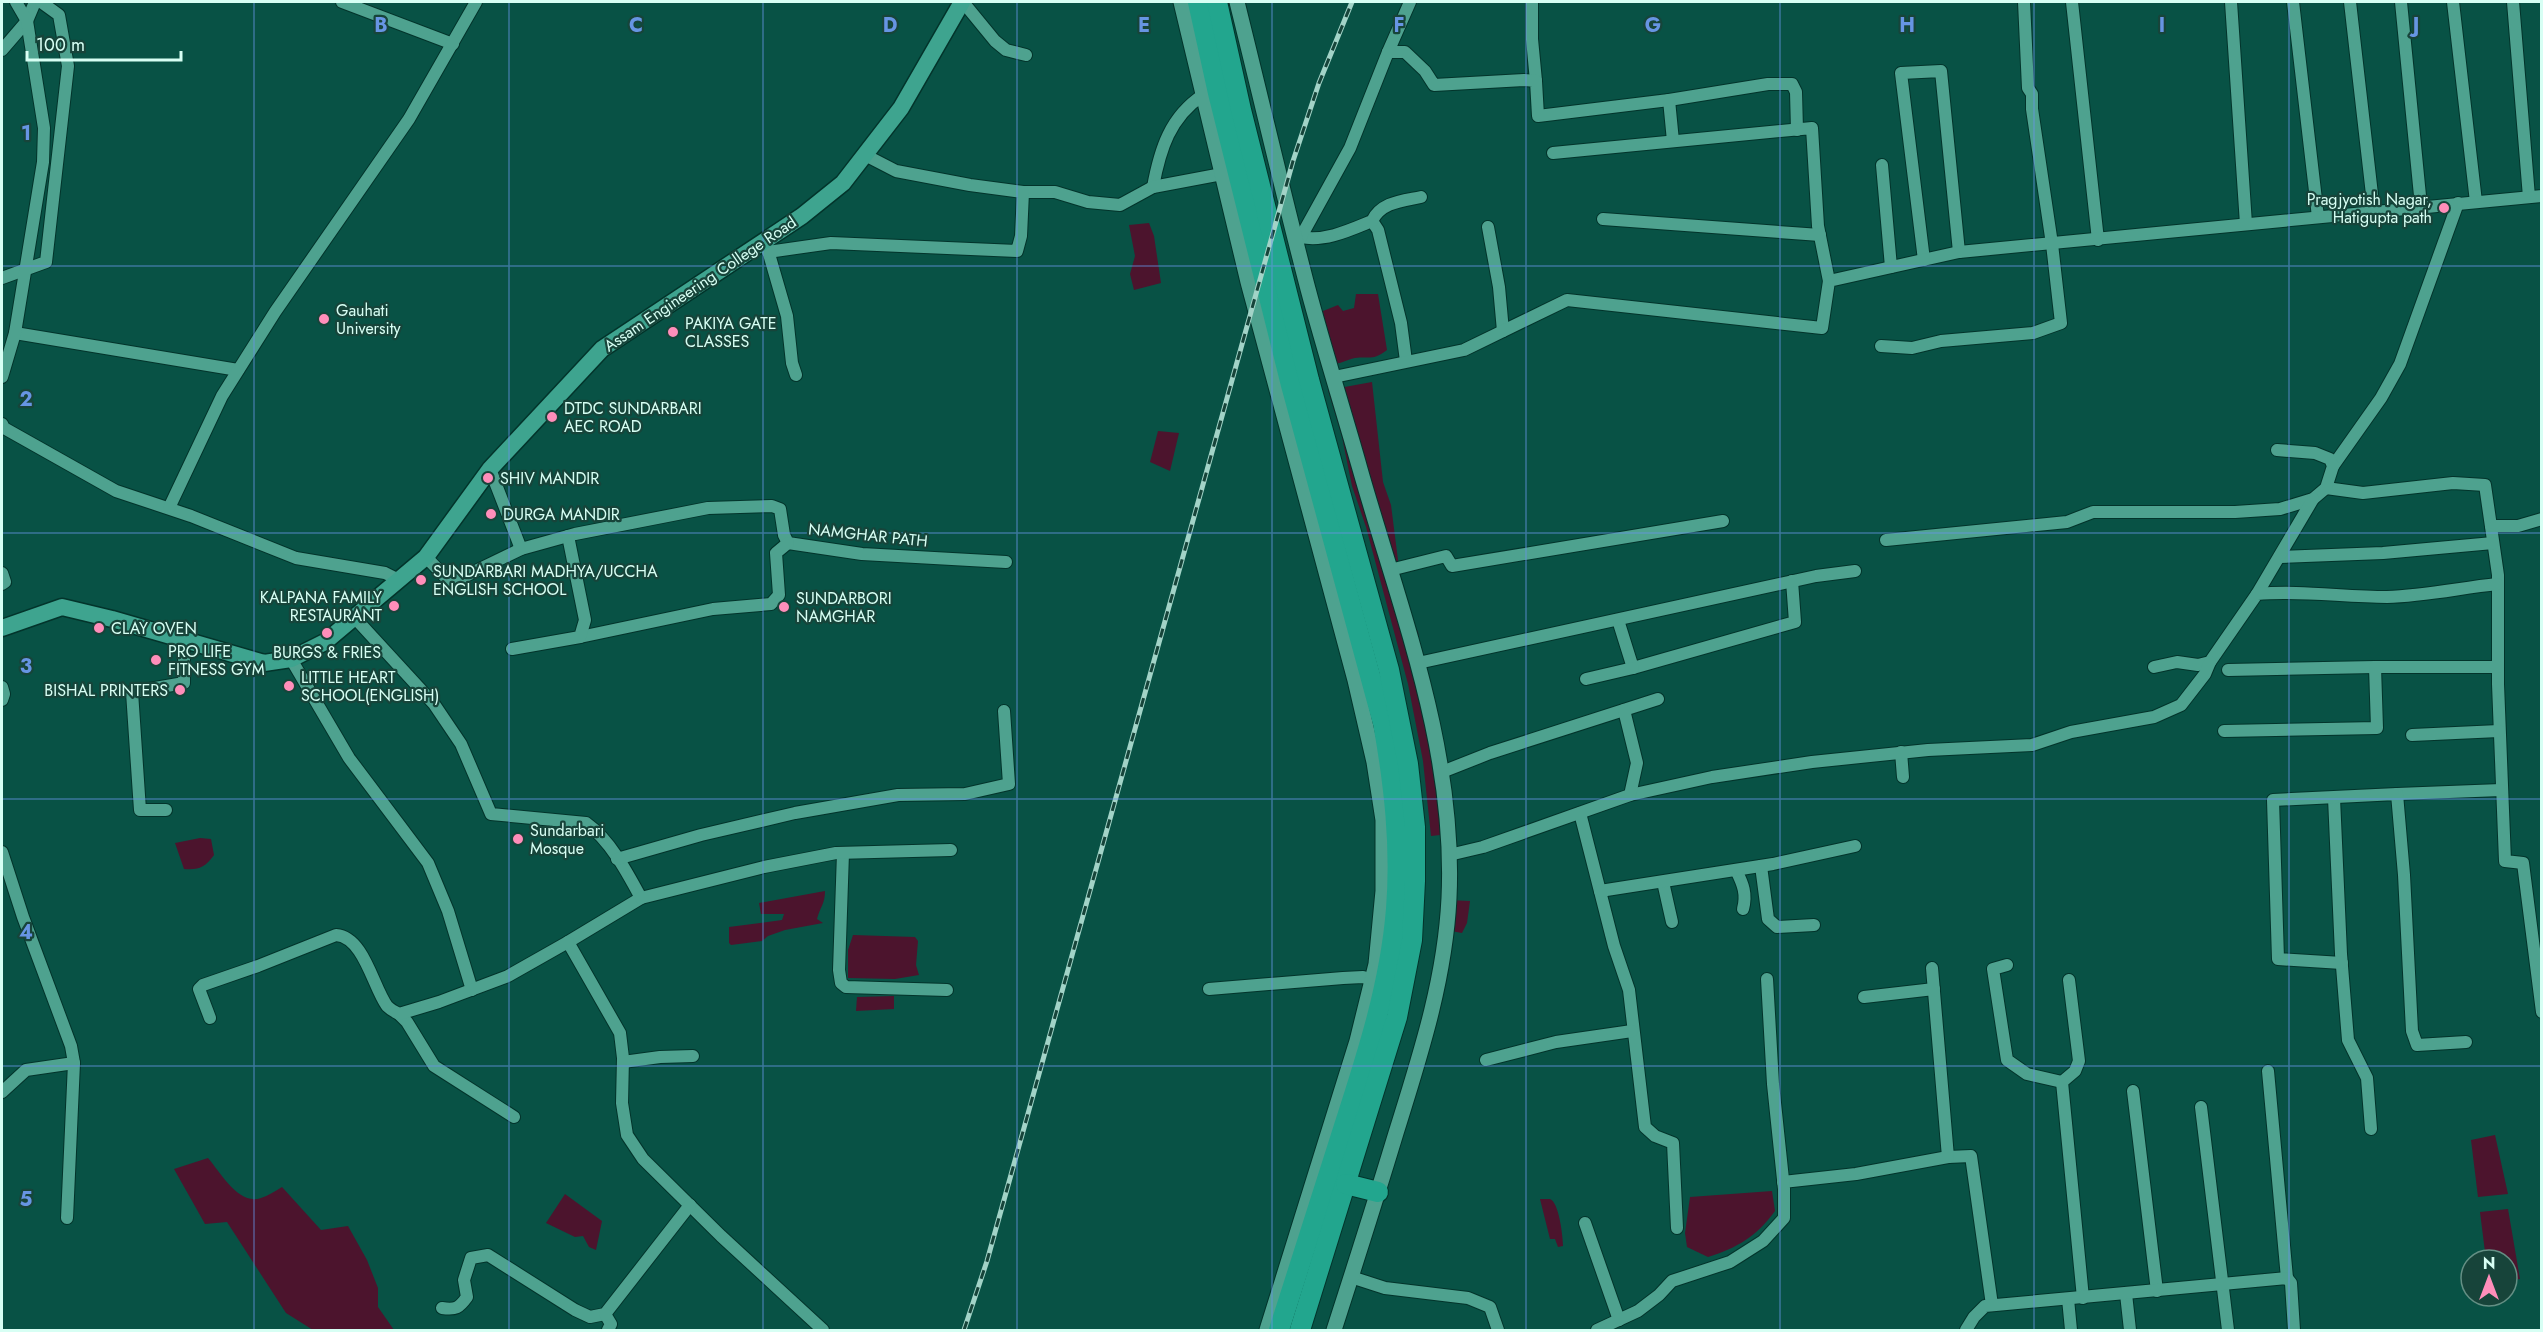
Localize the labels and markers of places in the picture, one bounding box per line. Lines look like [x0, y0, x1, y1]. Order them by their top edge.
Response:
place label: Pragjyotish Nagar, Hatigupta path [2307, 188, 2432, 229]
marker: Pragjyotish Nagar, Hatigupta path [2437, 201, 2451, 215]
place label: Gauhati University [336, 299, 402, 340]
marker: Gauhati University [317, 312, 331, 326]
place label: PAKIYA GATE CLASSES [685, 312, 777, 353]
marker: PAKIYA GATE CLASSES [666, 325, 680, 339]
place label: DTDC SUNDARBARI AEC ROAD [564, 397, 702, 438]
marker: DTDC SUNDARBARI AEC ROAD [545, 410, 559, 424]
place label: SHIV MANDIR [500, 467, 599, 490]
marker: SHIV MANDIR [481, 471, 495, 485]
place label: DURGA MANDIR [503, 503, 620, 526]
marker: DURGA MANDIR [484, 507, 498, 521]
place label: SUNDARBARI MADHYA/UCCHA ENGLISH SCHOOL [433, 560, 658, 601]
marker: SUNDARBARI MADHYA/UCCHA ENGLISH SCHOOL [414, 573, 428, 587]
place label: KALPANA FAMILY RESTAURANT [260, 586, 383, 627]
place label: SUNDARBORI NAMGHAR [796, 587, 892, 628]
marker: KALPANA FAMILY RESTAURANT [387, 599, 401, 613]
marker: SUNDARBORI NAMGHAR [777, 600, 791, 614]
place label: CLAY OVEN [111, 617, 197, 640]
marker: CLAY OVEN [92, 621, 106, 635]
marker: BURGS & FRIES [320, 626, 334, 640]
place label: PRO LIFE FITNESS GYM [168, 640, 265, 681]
place label: BURGS & FRIES [273, 641, 381, 664]
marker: PRO LIFE FITNESS GYM [149, 653, 163, 667]
place label: LITTLE HEART SCHOOL(ENGLISH) [301, 666, 440, 707]
place label: BISHAL PRINTERS [44, 679, 168, 702]
marker: LITTLE HEART SCHOOL(ENGLISH) [282, 679, 296, 693]
marker: BISHAL PRINTERS [173, 683, 187, 697]
place label: Sundarbari Mosque [530, 819, 604, 860]
marker: Sundarbari Mosque [511, 832, 525, 846]

